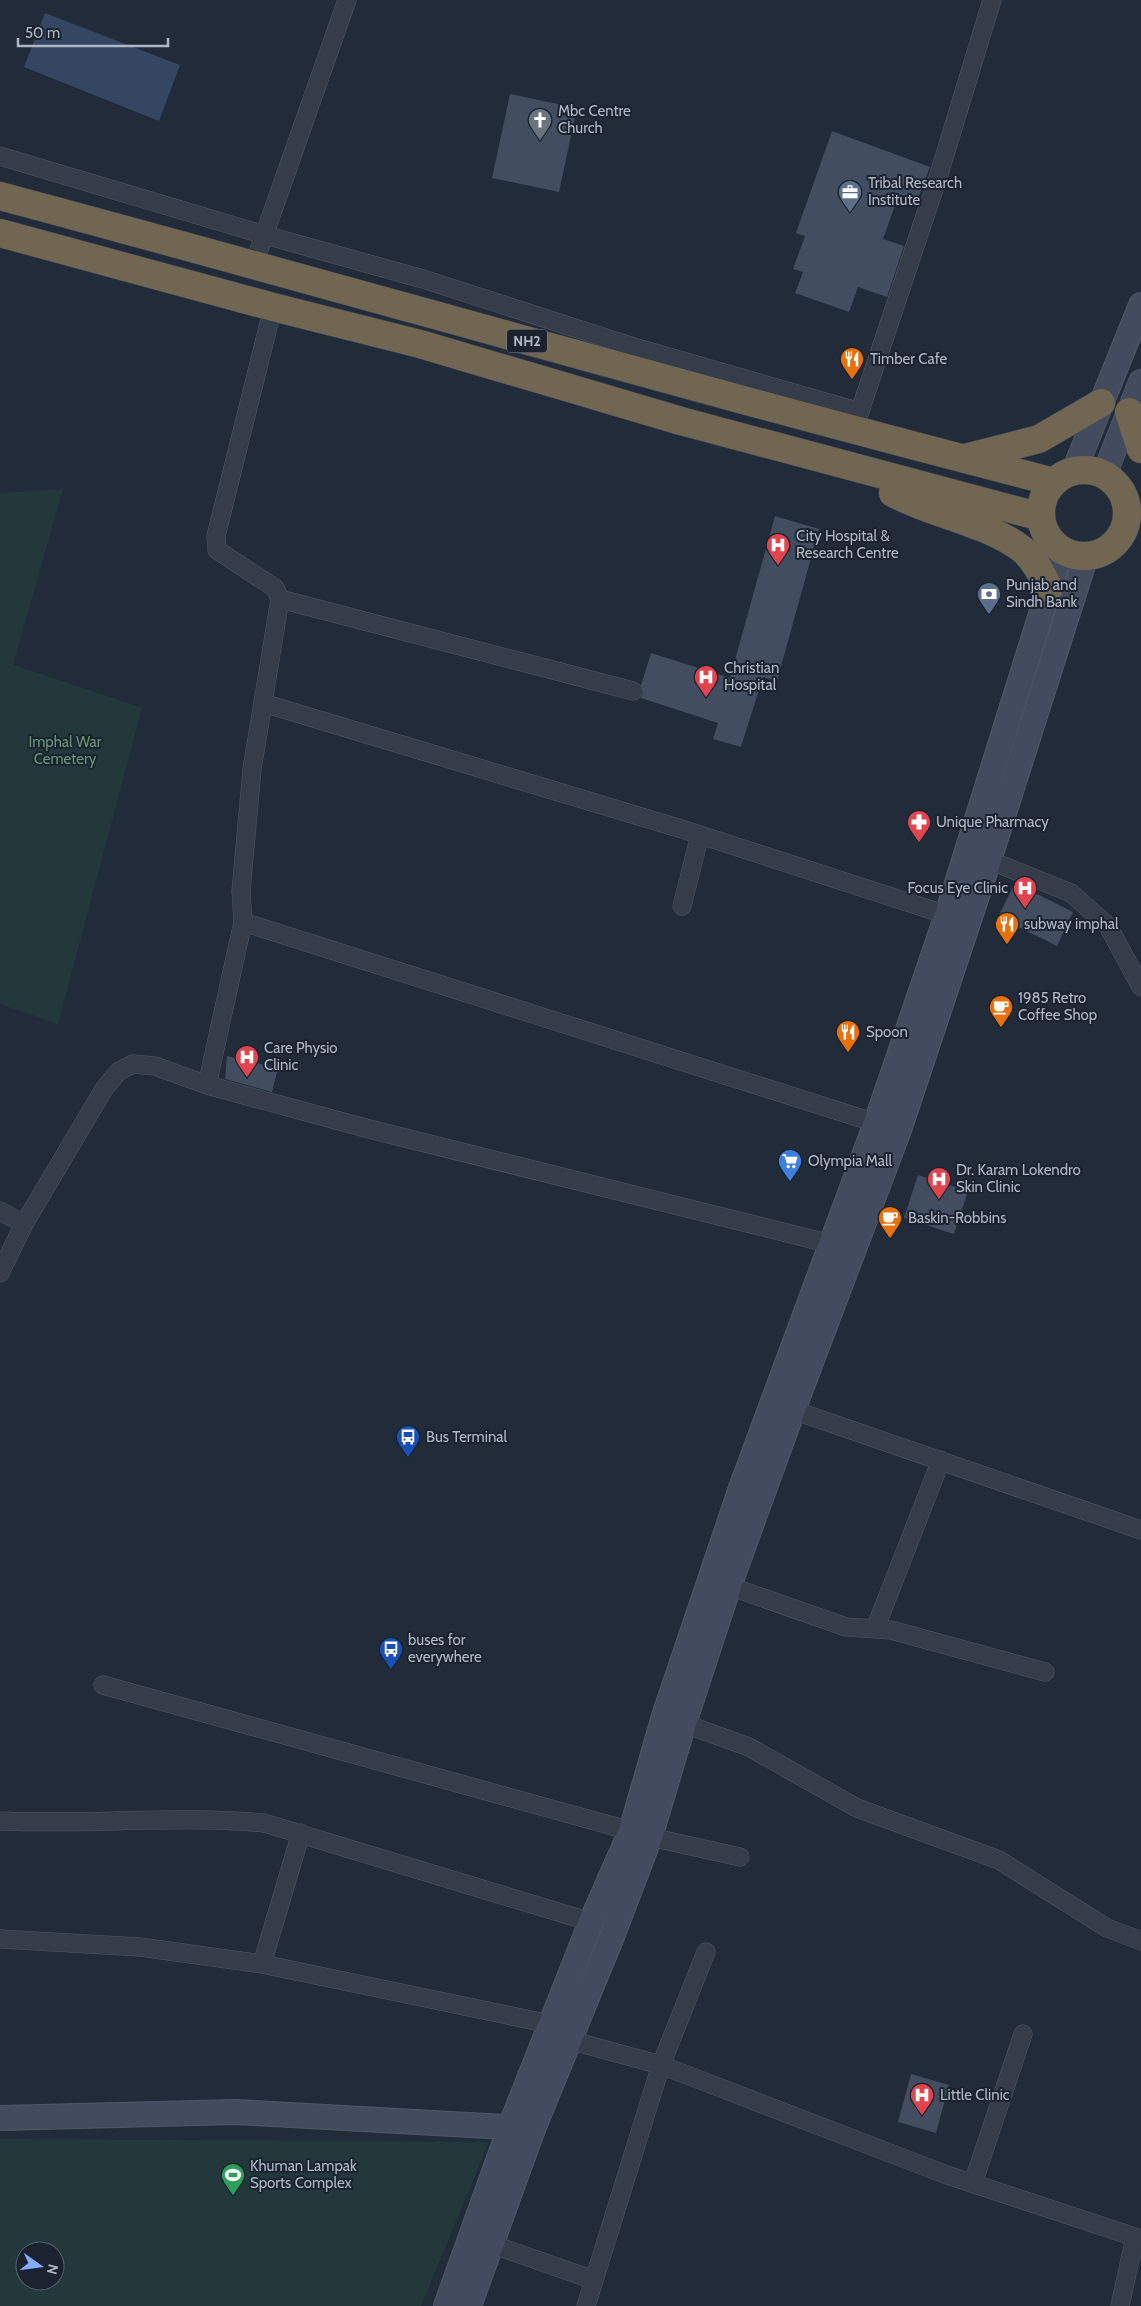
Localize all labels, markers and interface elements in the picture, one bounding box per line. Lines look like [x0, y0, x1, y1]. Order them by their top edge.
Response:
scale bar [18, 15, 168, 47]
text: 50 m [25, 24, 60, 42]
place label: Mbc Centre Church [558, 102, 631, 137]
church icon: Mbc Centre Church [527, 107, 553, 141]
place label: Tribal Research Institute [868, 174, 962, 209]
office icon: Tribal Research Institute [837, 179, 863, 213]
road number: NH2 [507, 330, 547, 352]
restaurant icon: Timber Cafe [839, 346, 865, 380]
place label: Timber Cafe [870, 350, 947, 368]
place label: City Hospital & Research Centre [796, 527, 899, 562]
hospital icon: City Hospital & Research Centre [765, 532, 791, 566]
place label: Punjab and Sindh Bank [1006, 576, 1078, 611]
bank icon: Punjab and Sindh Bank [976, 581, 1002, 615]
place label: Christian Hospital [724, 659, 779, 694]
hospital icon: Christian Hospital [693, 664, 719, 698]
park label: Imphal War Cemetery [29, 733, 102, 768]
pharmacy icon: Unique Pharmacy [906, 809, 932, 843]
place label: Unique Pharmacy [936, 813, 1049, 831]
hospital icon: Focus Eye Clinic [1012, 875, 1038, 909]
place label: Focus Eye Clinic [907, 879, 1008, 897]
restaurant icon: subway imphal [994, 911, 1020, 945]
place label: subway imphal [1024, 915, 1119, 933]
place label: 1985 Retro Coffee Shop [1018, 989, 1097, 1024]
cafe icon: 1985 Retro Coffee Shop [988, 994, 1014, 1028]
restaurant icon: Spoon [835, 1019, 861, 1053]
place label: Spoon [866, 1023, 908, 1041]
place label: Care Physio Clinic [264, 1039, 338, 1074]
hospital icon: Care Physio Clinic [234, 1044, 260, 1078]
supermarket icon: Olympia Mall [777, 1148, 803, 1182]
place label: Olympia Mall [808, 1152, 893, 1170]
place label: Dr. Karam Lokendro Skin Clinic [956, 1161, 1081, 1196]
hospital icon: Dr. Karam Lokendro Skin Clinic [926, 1166, 952, 1200]
cafe icon: Baskin-Robbins [877, 1205, 903, 1239]
place label: Baskin-Robbins [908, 1209, 1006, 1227]
bus stop icon: Bus Terminal [395, 1424, 421, 1458]
place label: Bus Terminal [426, 1428, 507, 1446]
place label: buses for everywhere [408, 1631, 482, 1666]
bus stop icon: buses for everywhere [378, 1636, 404, 1670]
hospital icon: Little Clinic [909, 2082, 935, 2116]
place label: Little Clinic [940, 2086, 1010, 2104]
place label: Khuman Lampak Sports Complex [250, 2157, 357, 2192]
sports icon: Khuman Lampak Sports Complex [220, 2162, 246, 2196]
north arrow [15, 2241, 65, 2291]
text: N [43, 2262, 63, 2276]

